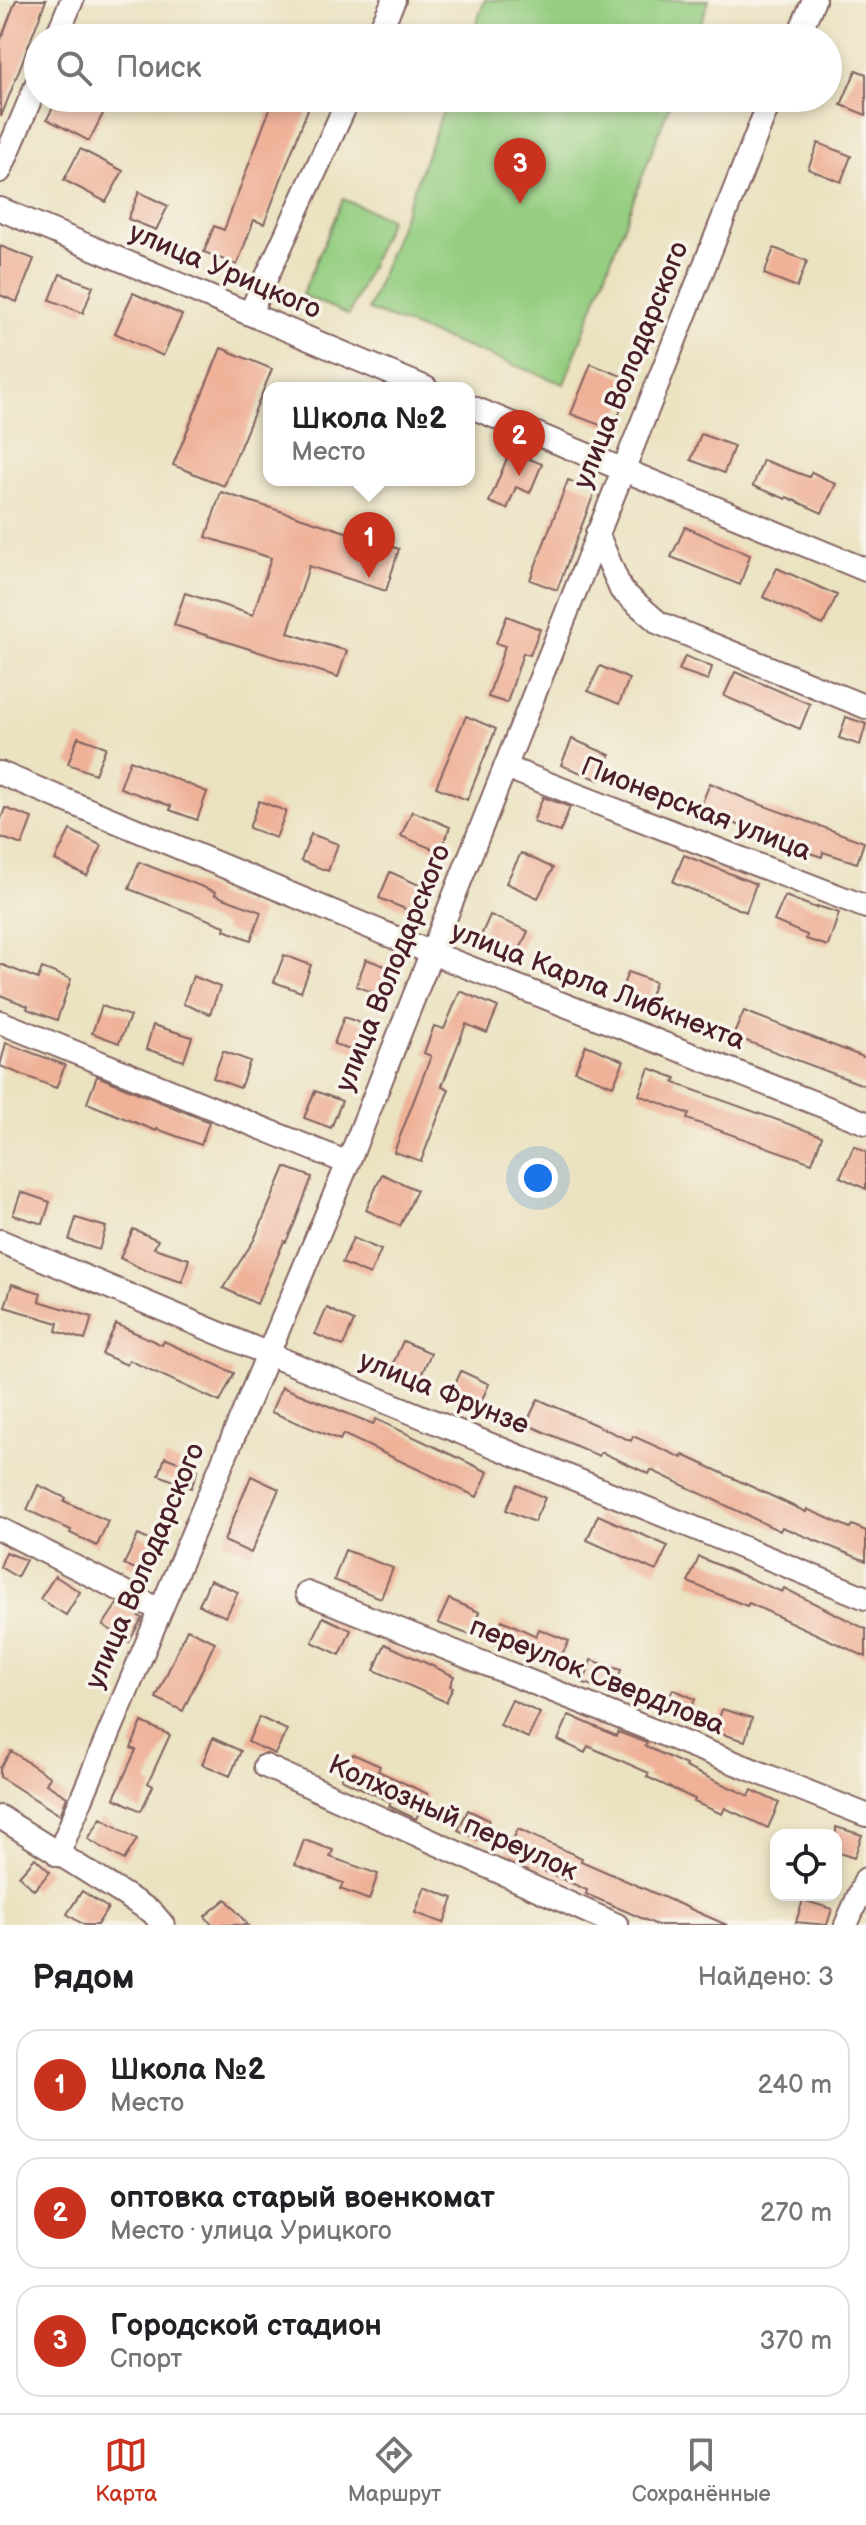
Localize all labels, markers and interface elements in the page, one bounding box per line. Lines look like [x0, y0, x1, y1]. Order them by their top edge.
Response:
search box [24, 24, 842, 112]
icon: search [52, 46, 96, 90]
text: Поиск [116, 50, 202, 86]
pin: 3 [494, 138, 546, 204]
street label: улица Урицкого [124, 216, 326, 326]
street label: улица Володарского [566, 236, 696, 494]
popup [263, 382, 475, 486]
text: Школа №2 [291, 401, 447, 437]
pin: 2 [493, 410, 545, 476]
text: Место [291, 437, 365, 468]
pin: 1 [343, 512, 395, 578]
street label: Пионерская улица [576, 750, 816, 868]
street label: улица Володарского [328, 839, 458, 1097]
street label: улица Карла Либкнехта [446, 915, 750, 1057]
your location [518, 1158, 558, 1198]
street label: улица Фрунзе [354, 1344, 534, 1442]
street label: улица Володарского [78, 1438, 212, 1694]
street label: переулок Свердлова [465, 1610, 730, 1742]
street label: Колхозный переулок [323, 1748, 583, 1888]
map controls [770, 1829, 842, 1901]
button: locate [770, 1829, 842, 1901]
text: Рядом [32, 1957, 134, 1998]
text: Найдено: 3 [698, 1962, 834, 1993]
text: Школа №2 [110, 2052, 265, 2088]
text: 1 [55, 2070, 65, 2101]
text: 240 m [757, 2070, 832, 2101]
text: Место [110, 2088, 184, 2119]
text: оптовка старый военкомат [110, 2180, 495, 2216]
text: 2 [52, 2198, 68, 2229]
text: 270 m [760, 2198, 832, 2229]
text: Место · улица Урицкого [110, 2216, 392, 2247]
text: Городской стадион [110, 2308, 382, 2344]
text: 3 [52, 2326, 68, 2357]
text: 370 m [759, 2326, 832, 2357]
text: Спорт [110, 2344, 182, 2375]
tab: Карта [95, 2433, 157, 2508]
tab: Маршрут [348, 2433, 441, 2508]
tab: Сохранённые [632, 2433, 771, 2508]

